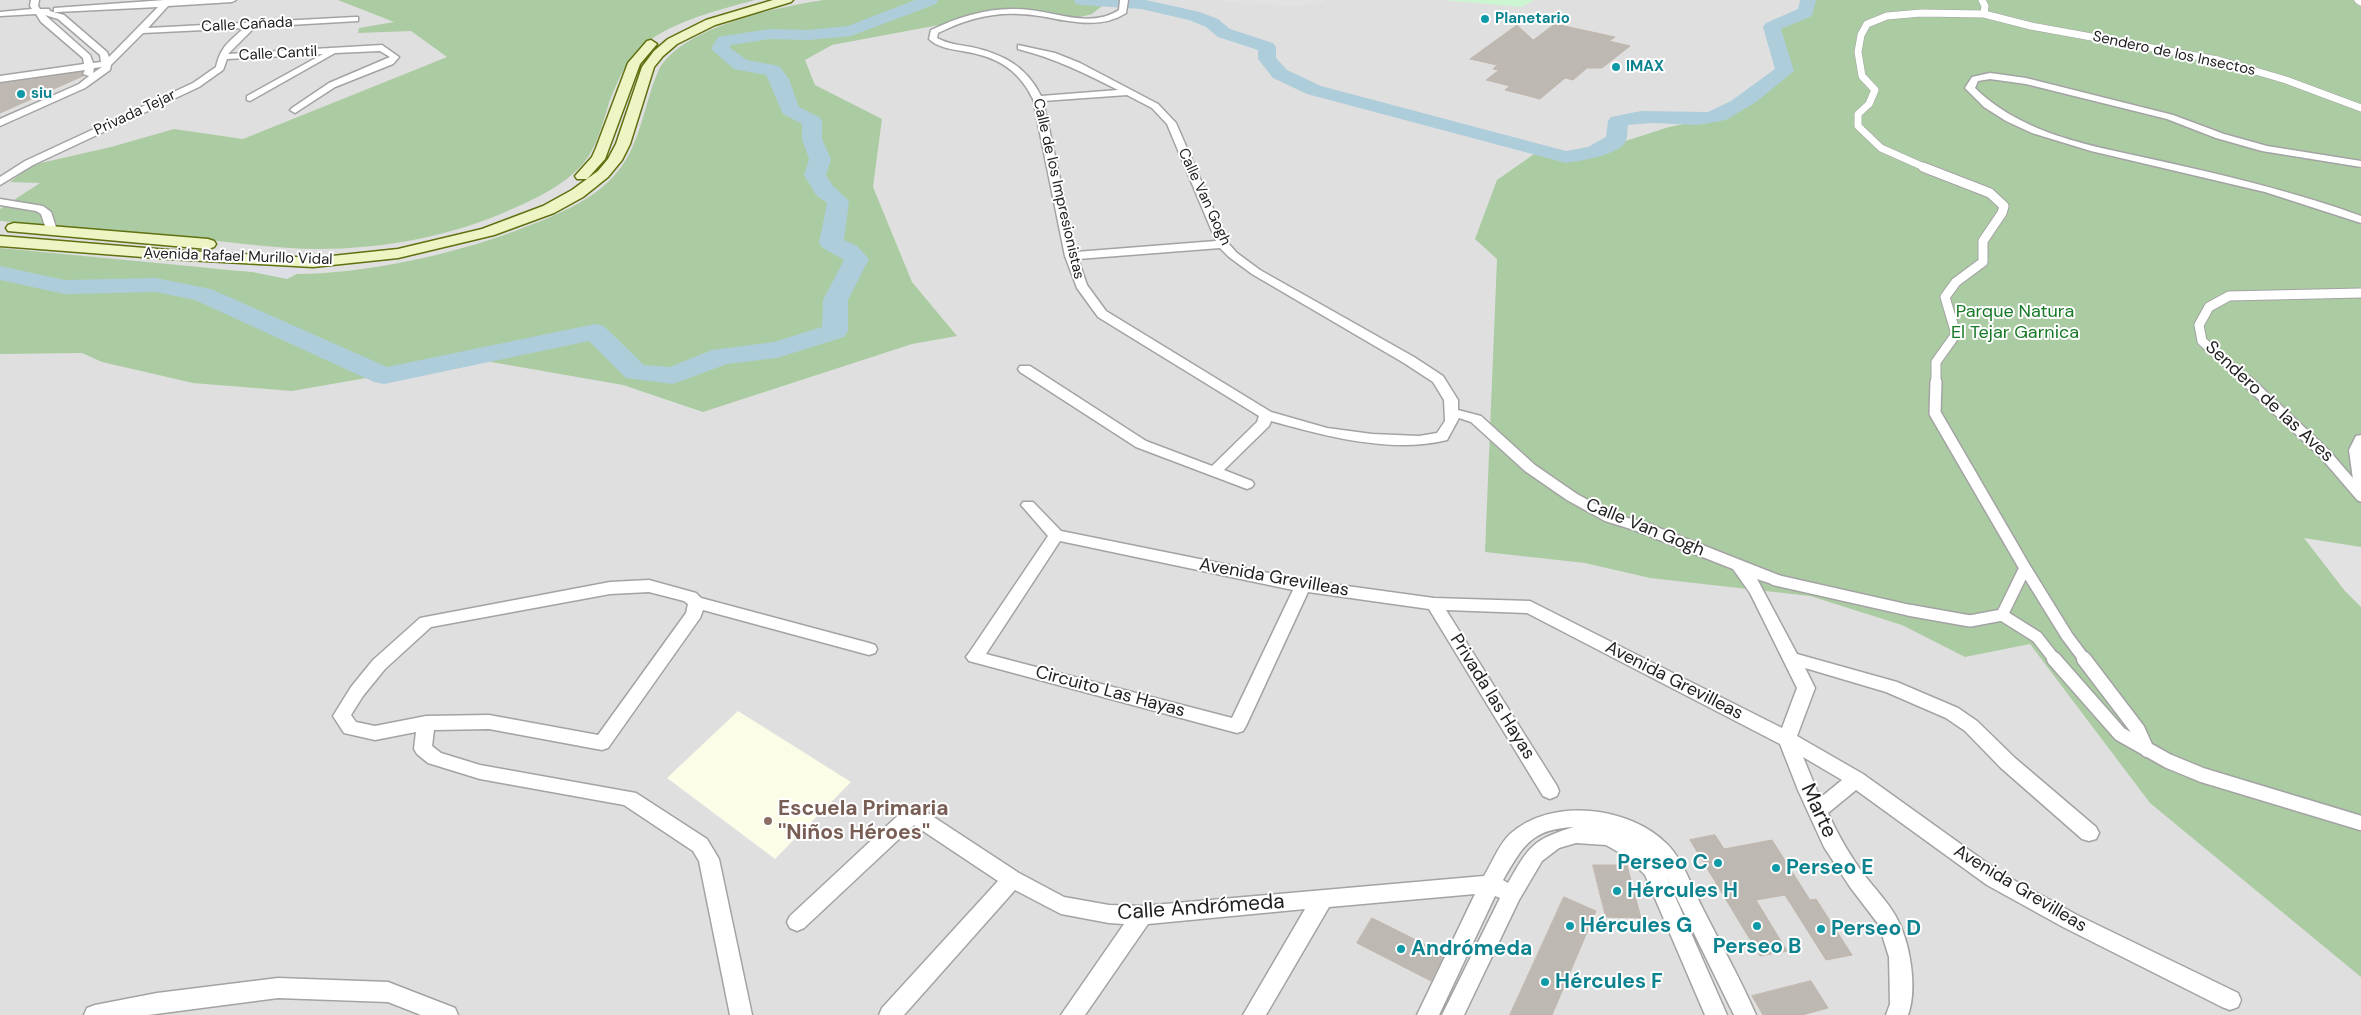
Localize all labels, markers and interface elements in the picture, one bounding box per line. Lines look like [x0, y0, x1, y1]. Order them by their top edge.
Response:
place label: Planetario [1495, 10, 1570, 28]
marker: Planetario [1479, 13, 1491, 25]
street label: Calle Cañada [201, 14, 293, 36]
street label: Sendero de los Insectos [2091, 28, 2257, 80]
street label: Calle Cantil [238, 43, 318, 65]
place label: IMAX [1626, 58, 1664, 76]
marker: IMAX [1610, 61, 1622, 73]
place label: siu [31, 85, 52, 103]
street label: Privada Tejar [91, 86, 179, 140]
marker: siu [15, 88, 27, 100]
street label: Calle de los Impresionistas [1028, 97, 1088, 281]
street label: Calle Van Gogh [1174, 146, 1234, 248]
street label: Avenida Rafael Murillo Vidal [143, 245, 333, 269]
park label: Parque Natura El Tejar Garnica [1951, 301, 2079, 344]
street label: Sendero de las Aves [2200, 337, 2338, 467]
street label: Calle Van Gogh [1583, 494, 1707, 562]
street label: Avenida Grevilleas [1198, 554, 1350, 602]
street label: Privada las Hayas [1445, 630, 1539, 764]
street label: Avenida Grevilleas [1602, 637, 1746, 725]
street label: Circuito Las Hayas [1033, 662, 1187, 722]
street label: Marte [1795, 780, 1841, 842]
place label: Escuela Primaria ''Niños Héroes'' [778, 796, 949, 846]
marker: Escuela Primaria ''Niños Héroes'' [762, 815, 774, 827]
street label: Avenida Grevilleas [1949, 841, 2091, 937]
place label: Perseo C [1617, 850, 1708, 876]
place label: Perseo E [1786, 855, 1873, 881]
marker: Perseo C [1712, 857, 1724, 869]
marker: Perseo E [1770, 862, 1782, 874]
place label: Hércules H [1627, 878, 1738, 904]
marker: Hércules H [1611, 885, 1623, 897]
street label: Calle Andrómeda [1117, 890, 1285, 926]
place label: Hércules G [1580, 913, 1692, 939]
place label: Perseo D [1831, 916, 1921, 942]
marker: Hércules G [1564, 920, 1576, 932]
marker: Perseo B [1751, 920, 1763, 932]
marker: Perseo D [1815, 923, 1827, 935]
place label: Perseo B [1713, 934, 1801, 960]
place label: Andrómeda [1411, 936, 1532, 962]
marker: Andrómeda [1395, 943, 1407, 955]
place label: Hércules F [1555, 969, 1663, 995]
marker: Hércules F [1539, 976, 1551, 988]

